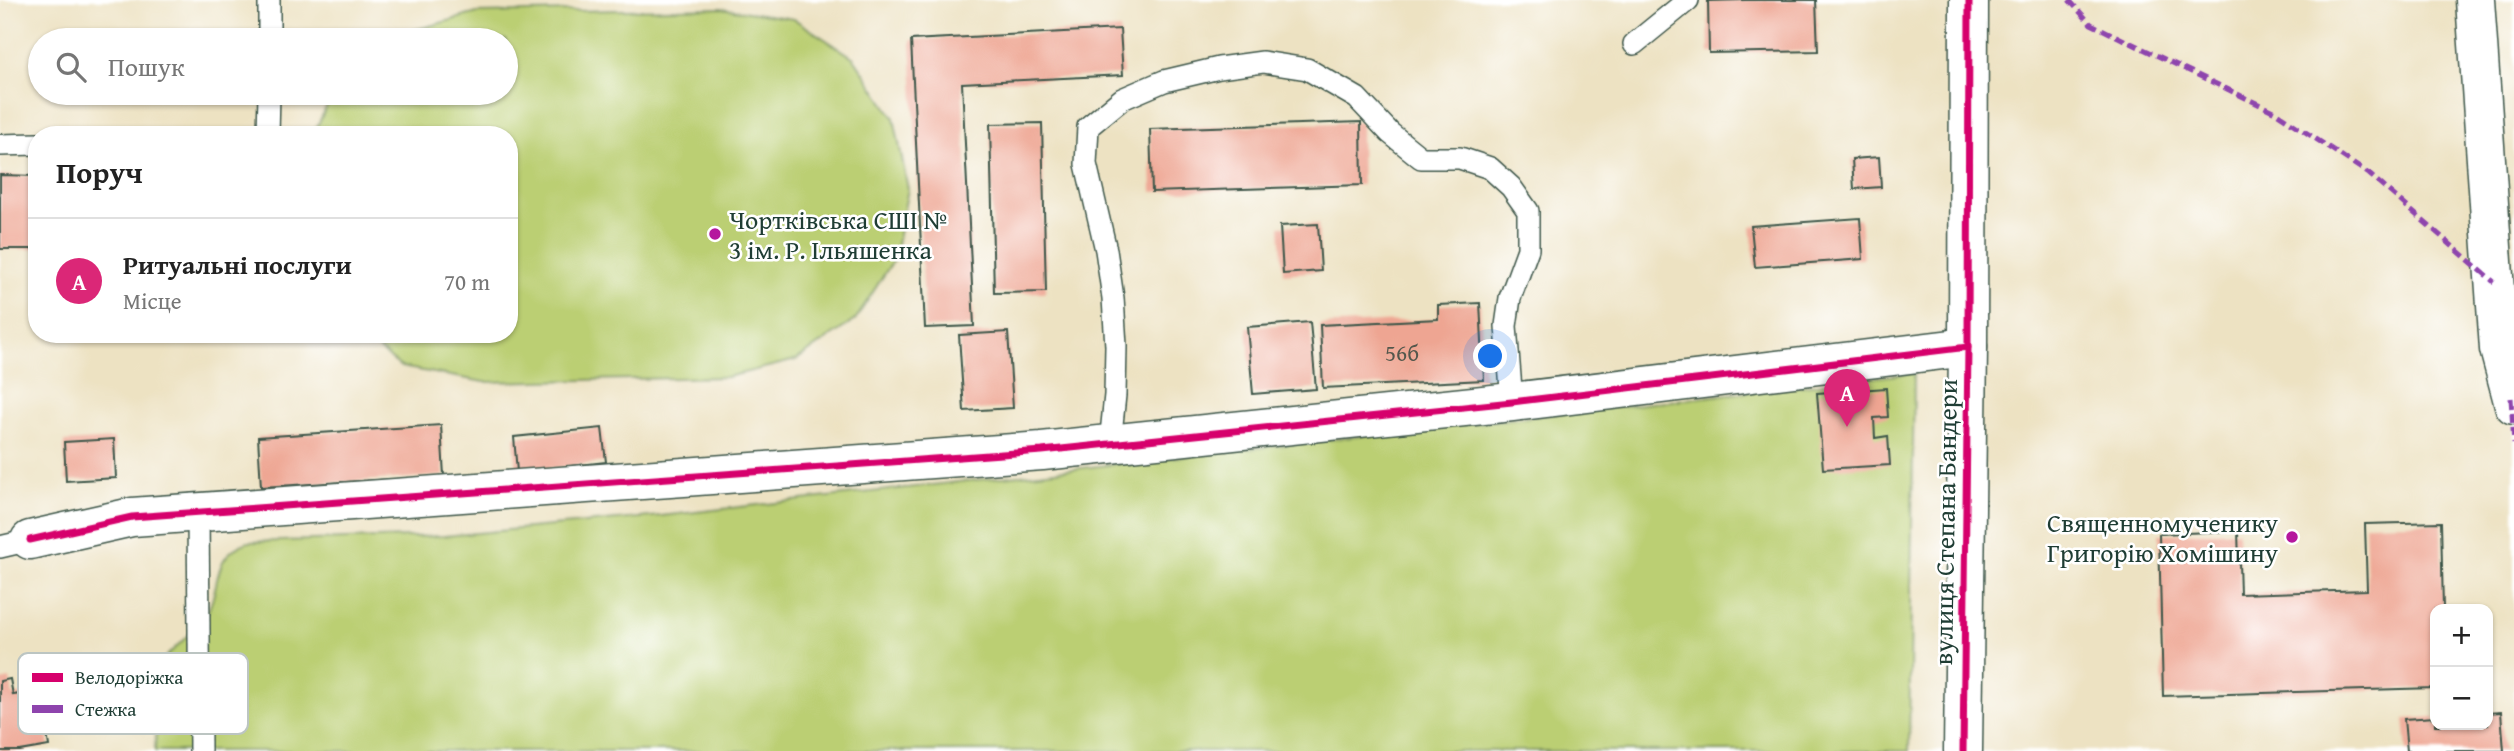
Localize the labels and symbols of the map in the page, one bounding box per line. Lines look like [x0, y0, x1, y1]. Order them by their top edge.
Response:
place label: Чортківська СШІ № 3 ім. Р. Ільяшенка [729, 200, 948, 269]
marker: Чортківська СШІ № 3 ім. Р. Ільяшенка [707, 226, 723, 242]
house number: 56б [1385, 336, 1419, 369]
your location [1473, 339, 1507, 373]
pin: A [1824, 369, 1870, 427]
street label: вулиця Степана Бандери [1923, 378, 1967, 666]
place label: Священномученику Григорію Хомішину [2047, 503, 2278, 572]
marker: Священномученику Григорію Хомішину [2284, 529, 2300, 545]
legend [18, 653, 248, 734]
text: Велодоріжка [75, 663, 183, 691]
text: Стежка [75, 695, 136, 723]

